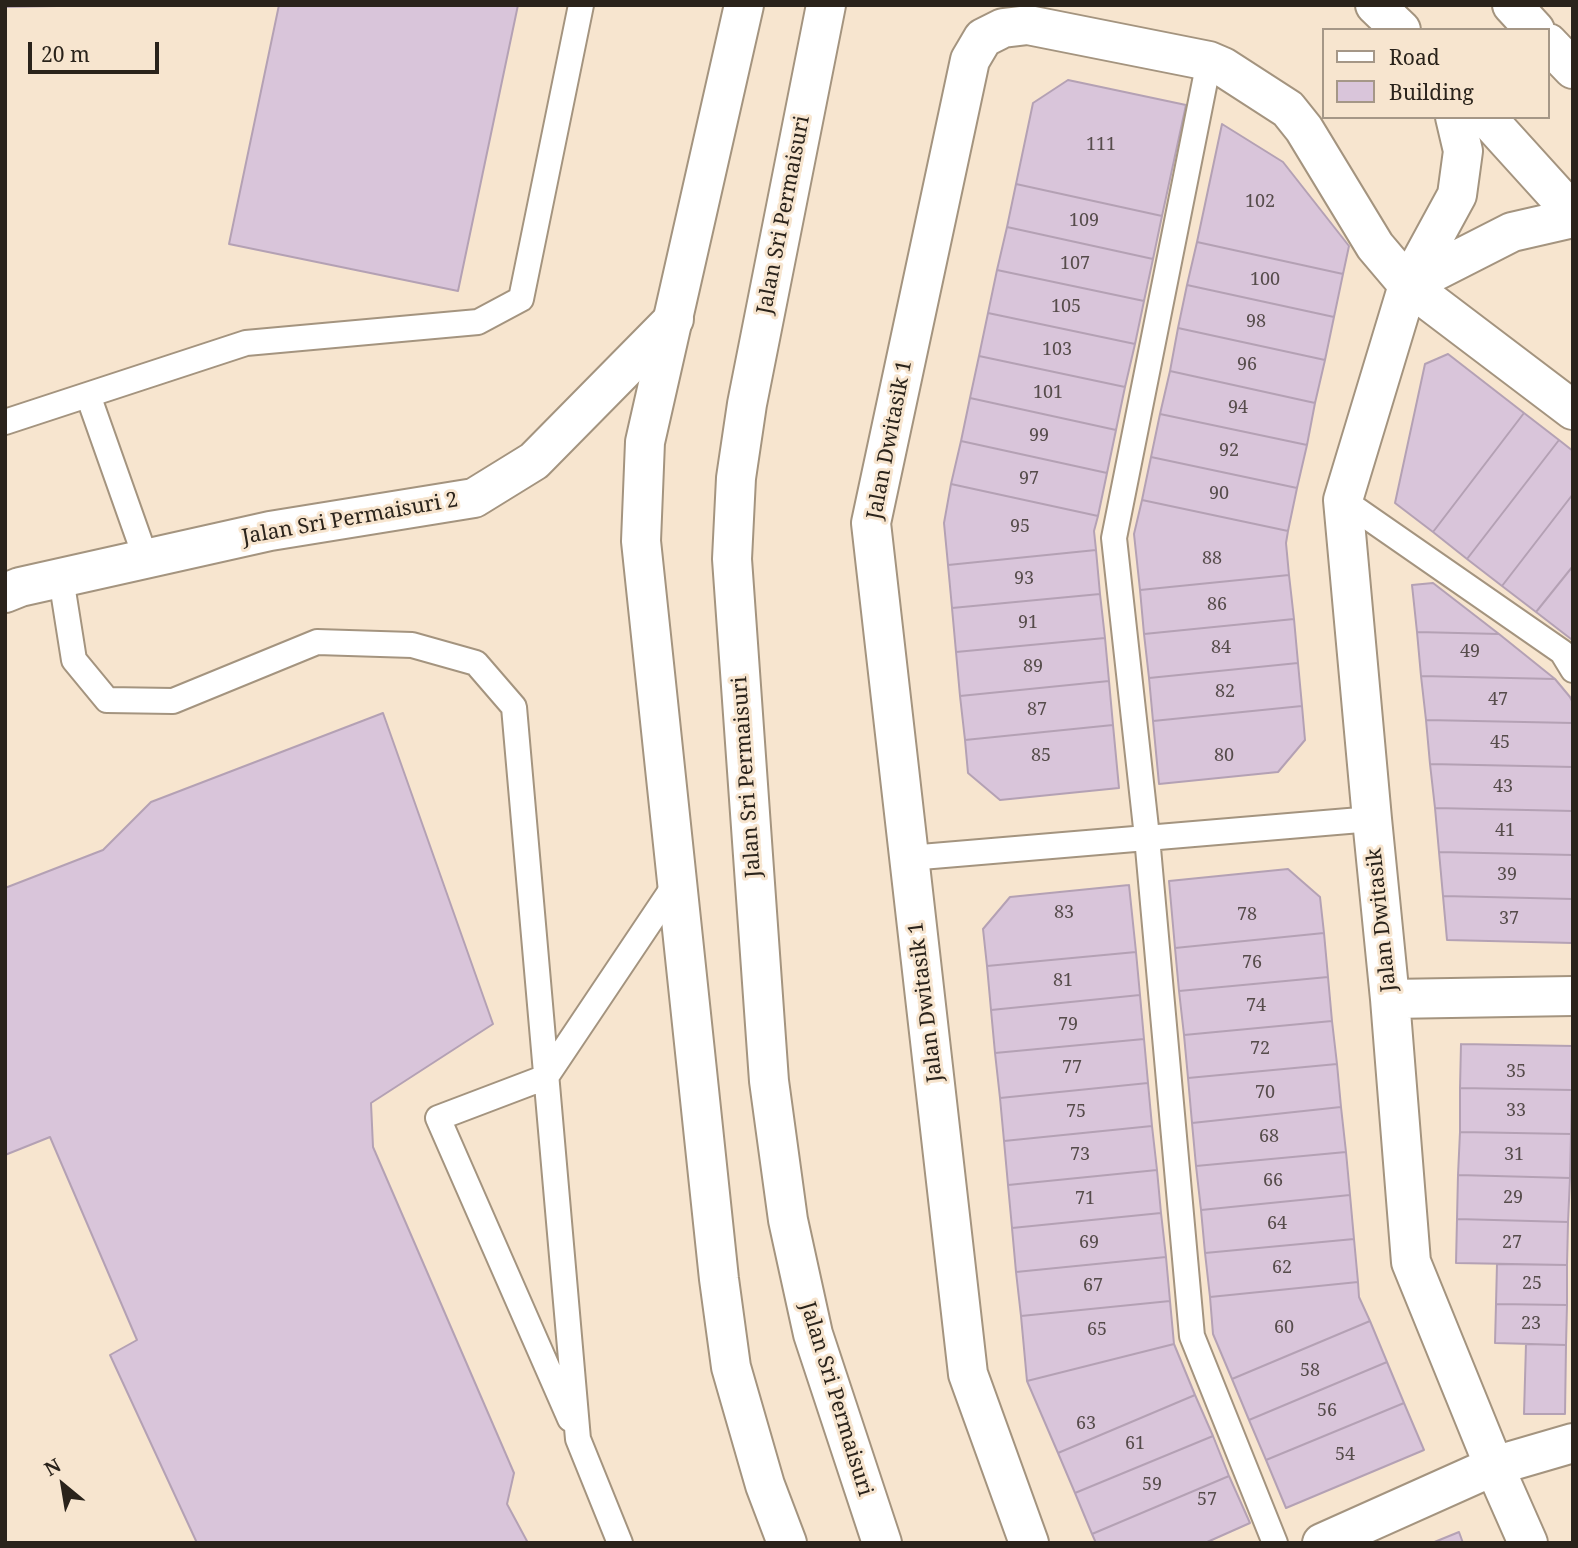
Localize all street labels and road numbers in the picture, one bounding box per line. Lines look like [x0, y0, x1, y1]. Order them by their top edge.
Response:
street label: Jalan Sri Permaisuri [752, 114, 816, 316]
street label: Jalan Dwitasik 1 [862, 358, 918, 522]
street label: Jalan Sri Permaisuri 2 [240, 488, 460, 550]
street label: Jalan Sri Permaisuri [727, 675, 767, 879]
street label: Jalan Dwitasik [1362, 847, 1402, 993]
street label: Jalan Dwitasik 1 [904, 920, 948, 1084]
street label: Jalan Sri Permaisuri [794, 1299, 878, 1499]

